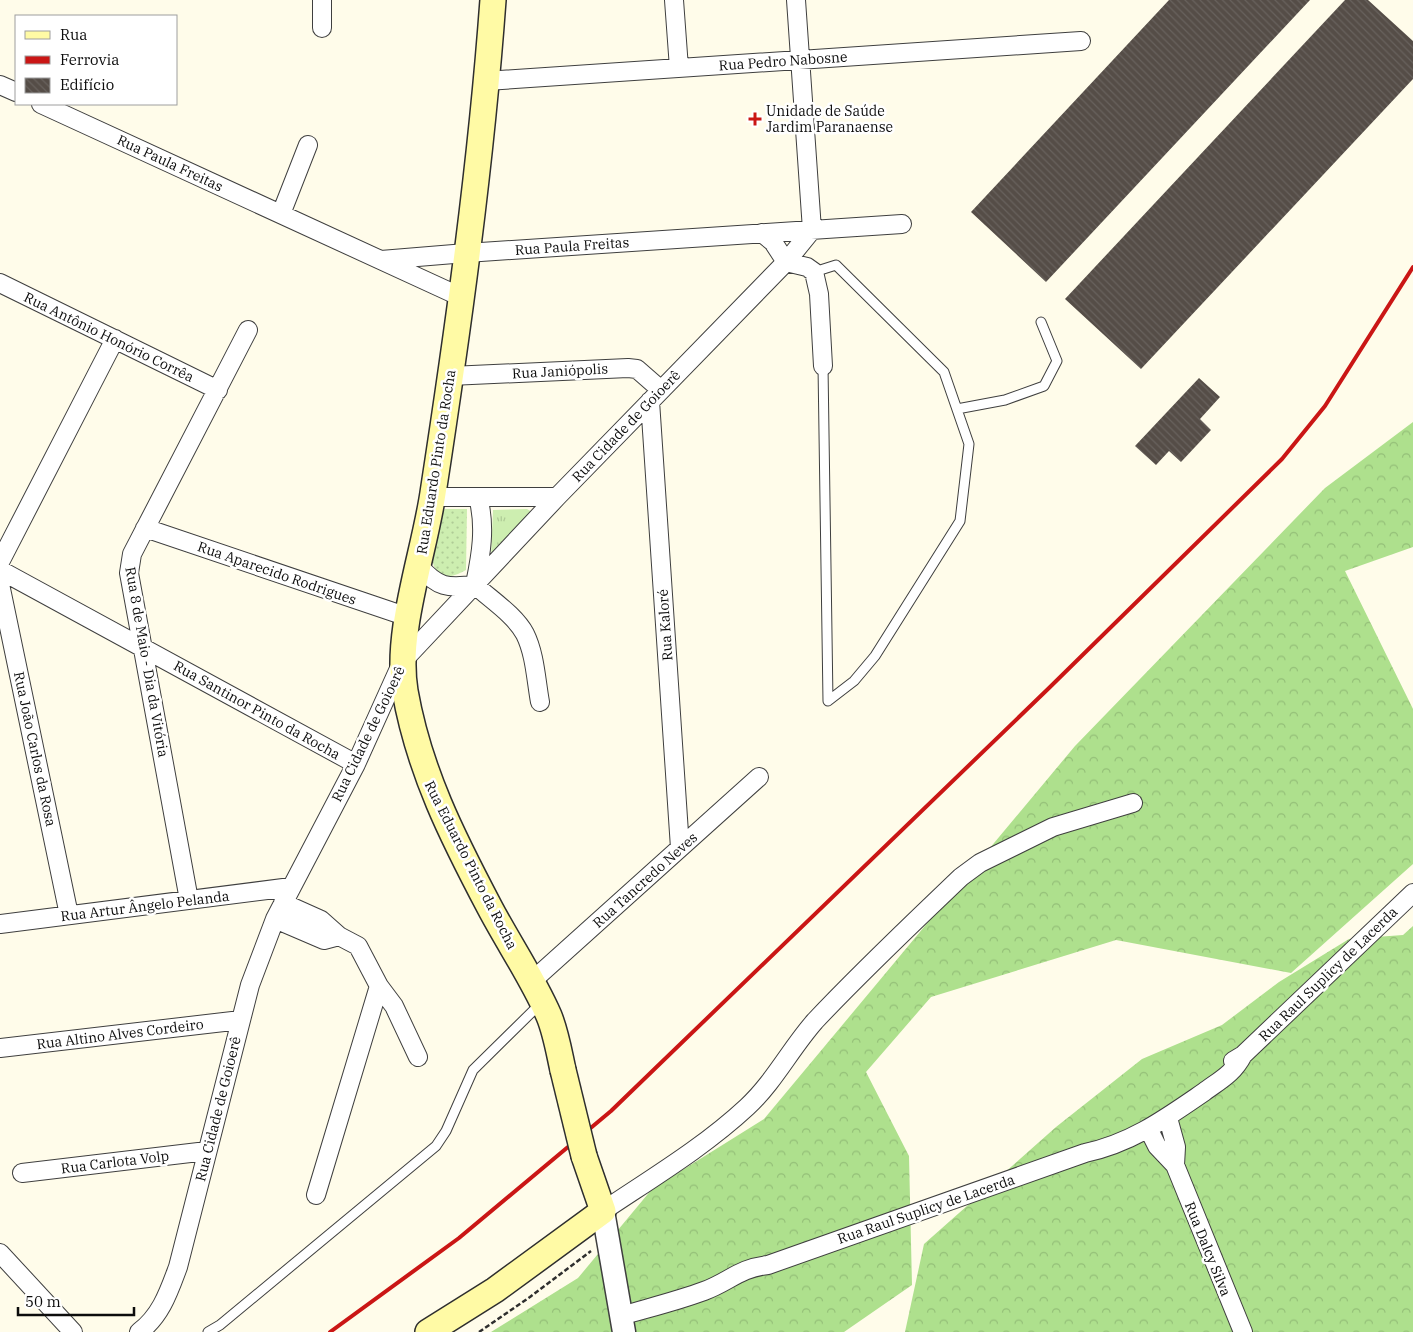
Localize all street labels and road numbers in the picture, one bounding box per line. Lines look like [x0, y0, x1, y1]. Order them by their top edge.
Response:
street label: Rua Pedro Nabosne [718, 48, 848, 74]
street label: Rua Paula Freitas [114, 131, 226, 195]
street label: Rua Paula Freitas [514, 233, 630, 259]
street label: Rua Antônio Honório Corrêa [21, 288, 197, 386]
street label: Rua Janiópolis [512, 359, 609, 383]
street label: Rua Cidade de Goioerê [568, 366, 684, 486]
street label: Rua Eduardo Pinto da Rocha [412, 368, 460, 556]
street label: Rua Aparecido Rodrigues [195, 537, 359, 609]
street label: Rua 8 de Maio - Dia da Vitória [121, 565, 173, 759]
street label: Rua Kaloré [654, 588, 676, 662]
street label: Rua Santinor Pinto da Rocha [171, 657, 344, 764]
street label: Rua Cidade de Goioerê [327, 663, 409, 805]
street label: Rua João Carlos da Rosa [10, 670, 60, 828]
street label: Rua Eduardo Pinto da Rocha [421, 778, 522, 953]
street label: Rua Tancredo Neves [589, 828, 701, 932]
street label: Rua Artur Ângelo Pelanda [60, 887, 231, 925]
street label: Rua Raul Suplicy de Lacerda [1255, 903, 1401, 1045]
street label: Rua Altino Alves Cordeiro [35, 1015, 205, 1053]
street label: Rua Cidade de Goioerê [191, 1035, 245, 1183]
street label: Rua Carlota Volp [60, 1146, 170, 1178]
street label: Rua Raul Suplicy de Lacerda [835, 1170, 1017, 1248]
street label: Rua Dalcy Silva [1181, 1199, 1235, 1299]

